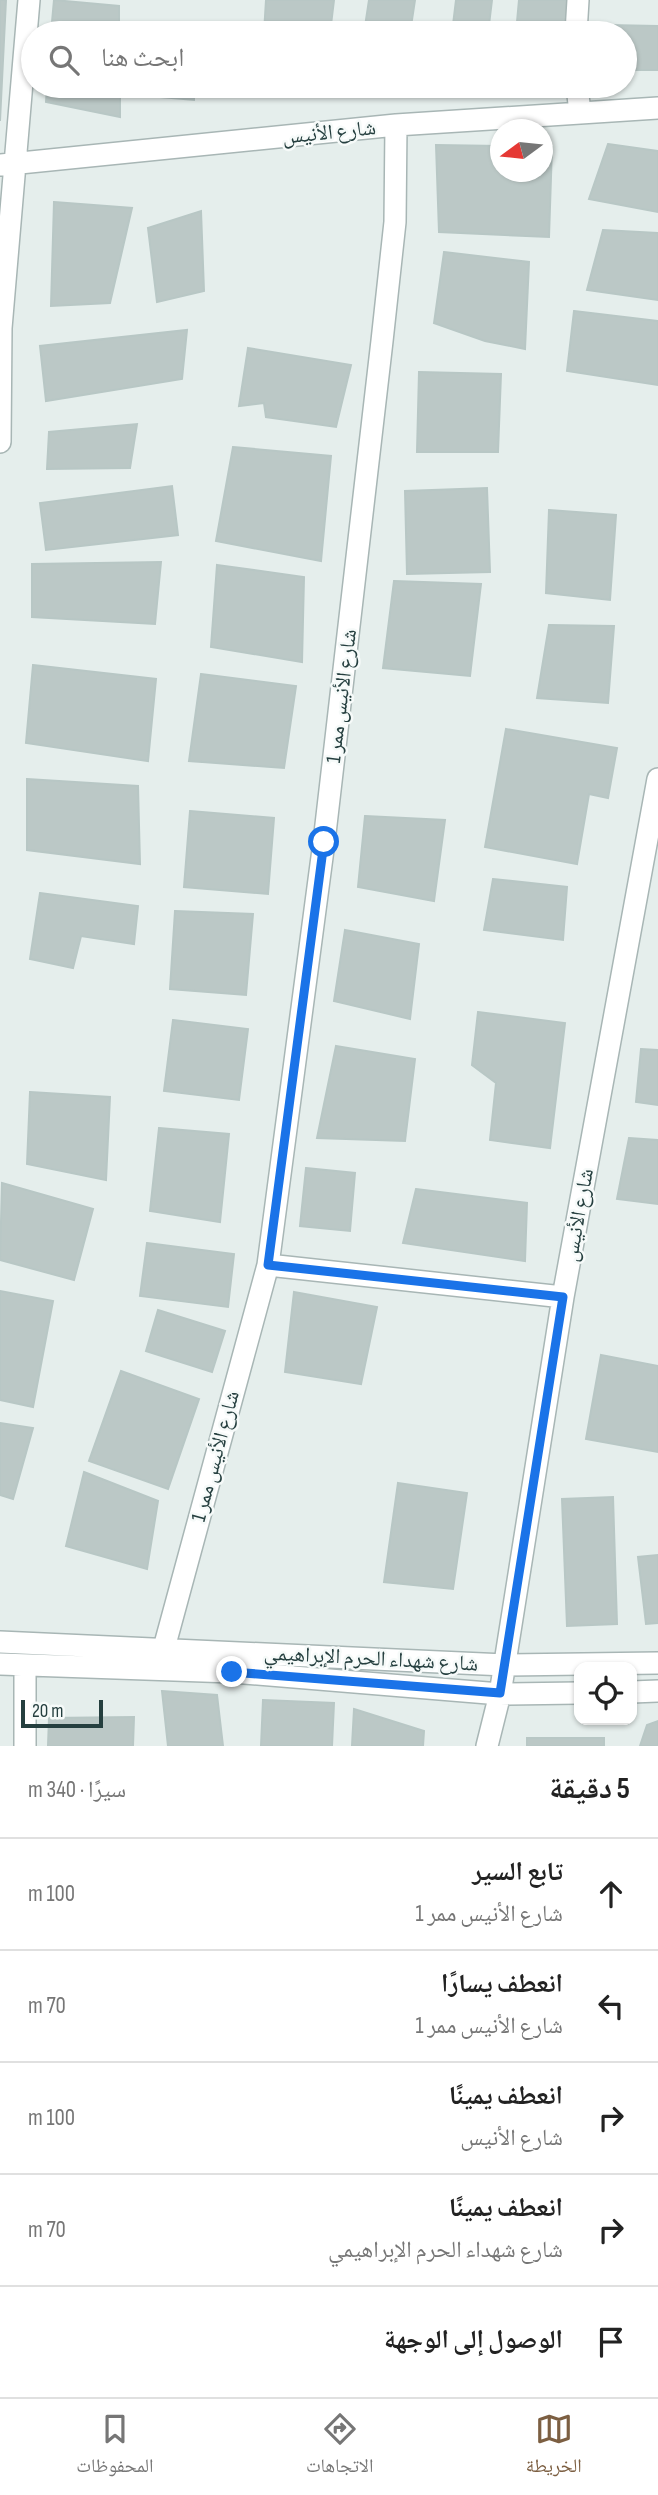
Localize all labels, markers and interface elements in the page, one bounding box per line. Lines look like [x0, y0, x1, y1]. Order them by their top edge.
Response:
search box [21, 21, 637, 98]
icon: search [45, 41, 83, 79]
text: ابحث هنا [101, 43, 184, 74]
street label: شارع الأنيس [281, 115, 377, 150]
north arrow [490, 119, 553, 182]
street label: شارع الأنيس ممر 1 [321, 628, 362, 764]
route start [308, 826, 339, 857]
street label: شارع الأنيس [558, 1167, 599, 1263]
street label: شارع الأنيس ممر 1 [186, 1388, 245, 1524]
street label: شارع شهداء الحرم الإبراهيمي [263, 1640, 479, 1680]
route end [216, 1656, 247, 1687]
map controls [574, 1662, 637, 1725]
button: locate [574, 1662, 637, 1725]
scale bar [21, 1697, 103, 1729]
text: 20 m [32, 1700, 64, 1723]
text: 5 دقيقة [549, 1771, 630, 1807]
text: سيرًا · 340 m [28, 1776, 126, 1804]
text: تابع السير [472, 1857, 563, 1888]
icon: ahead [592, 1875, 630, 1913]
text: 100 m [28, 1880, 75, 1908]
text: شارع الأنيس ممر 1 [416, 1900, 563, 1928]
text: انعطف يسارًا [441, 1969, 563, 2000]
icon: left [592, 1987, 630, 2025]
text: 70 m [28, 1992, 66, 2020]
text: شارع الأنيس ممر 1 [416, 2012, 563, 2040]
text: انعطف يمينًا [449, 2081, 563, 2112]
icon: right [592, 2099, 630, 2137]
text: 100 m [28, 2104, 75, 2132]
text: شارع الأنيس [460, 2124, 563, 2152]
text: انعطف يمينًا [449, 2193, 563, 2224]
icon: right [592, 2211, 630, 2249]
text: 70 m [28, 2216, 66, 2244]
text: شارع شهداء الحرم الإبراهيمي [328, 2236, 563, 2264]
icon: arrive [592, 2323, 630, 2361]
text: الوصول إلى الوجهة [384, 2325, 563, 2356]
tab: المحفوظات [76, 2410, 154, 2484]
tab: الاتجاهات [306, 2410, 373, 2484]
tab: الخريطة [526, 2410, 582, 2484]

